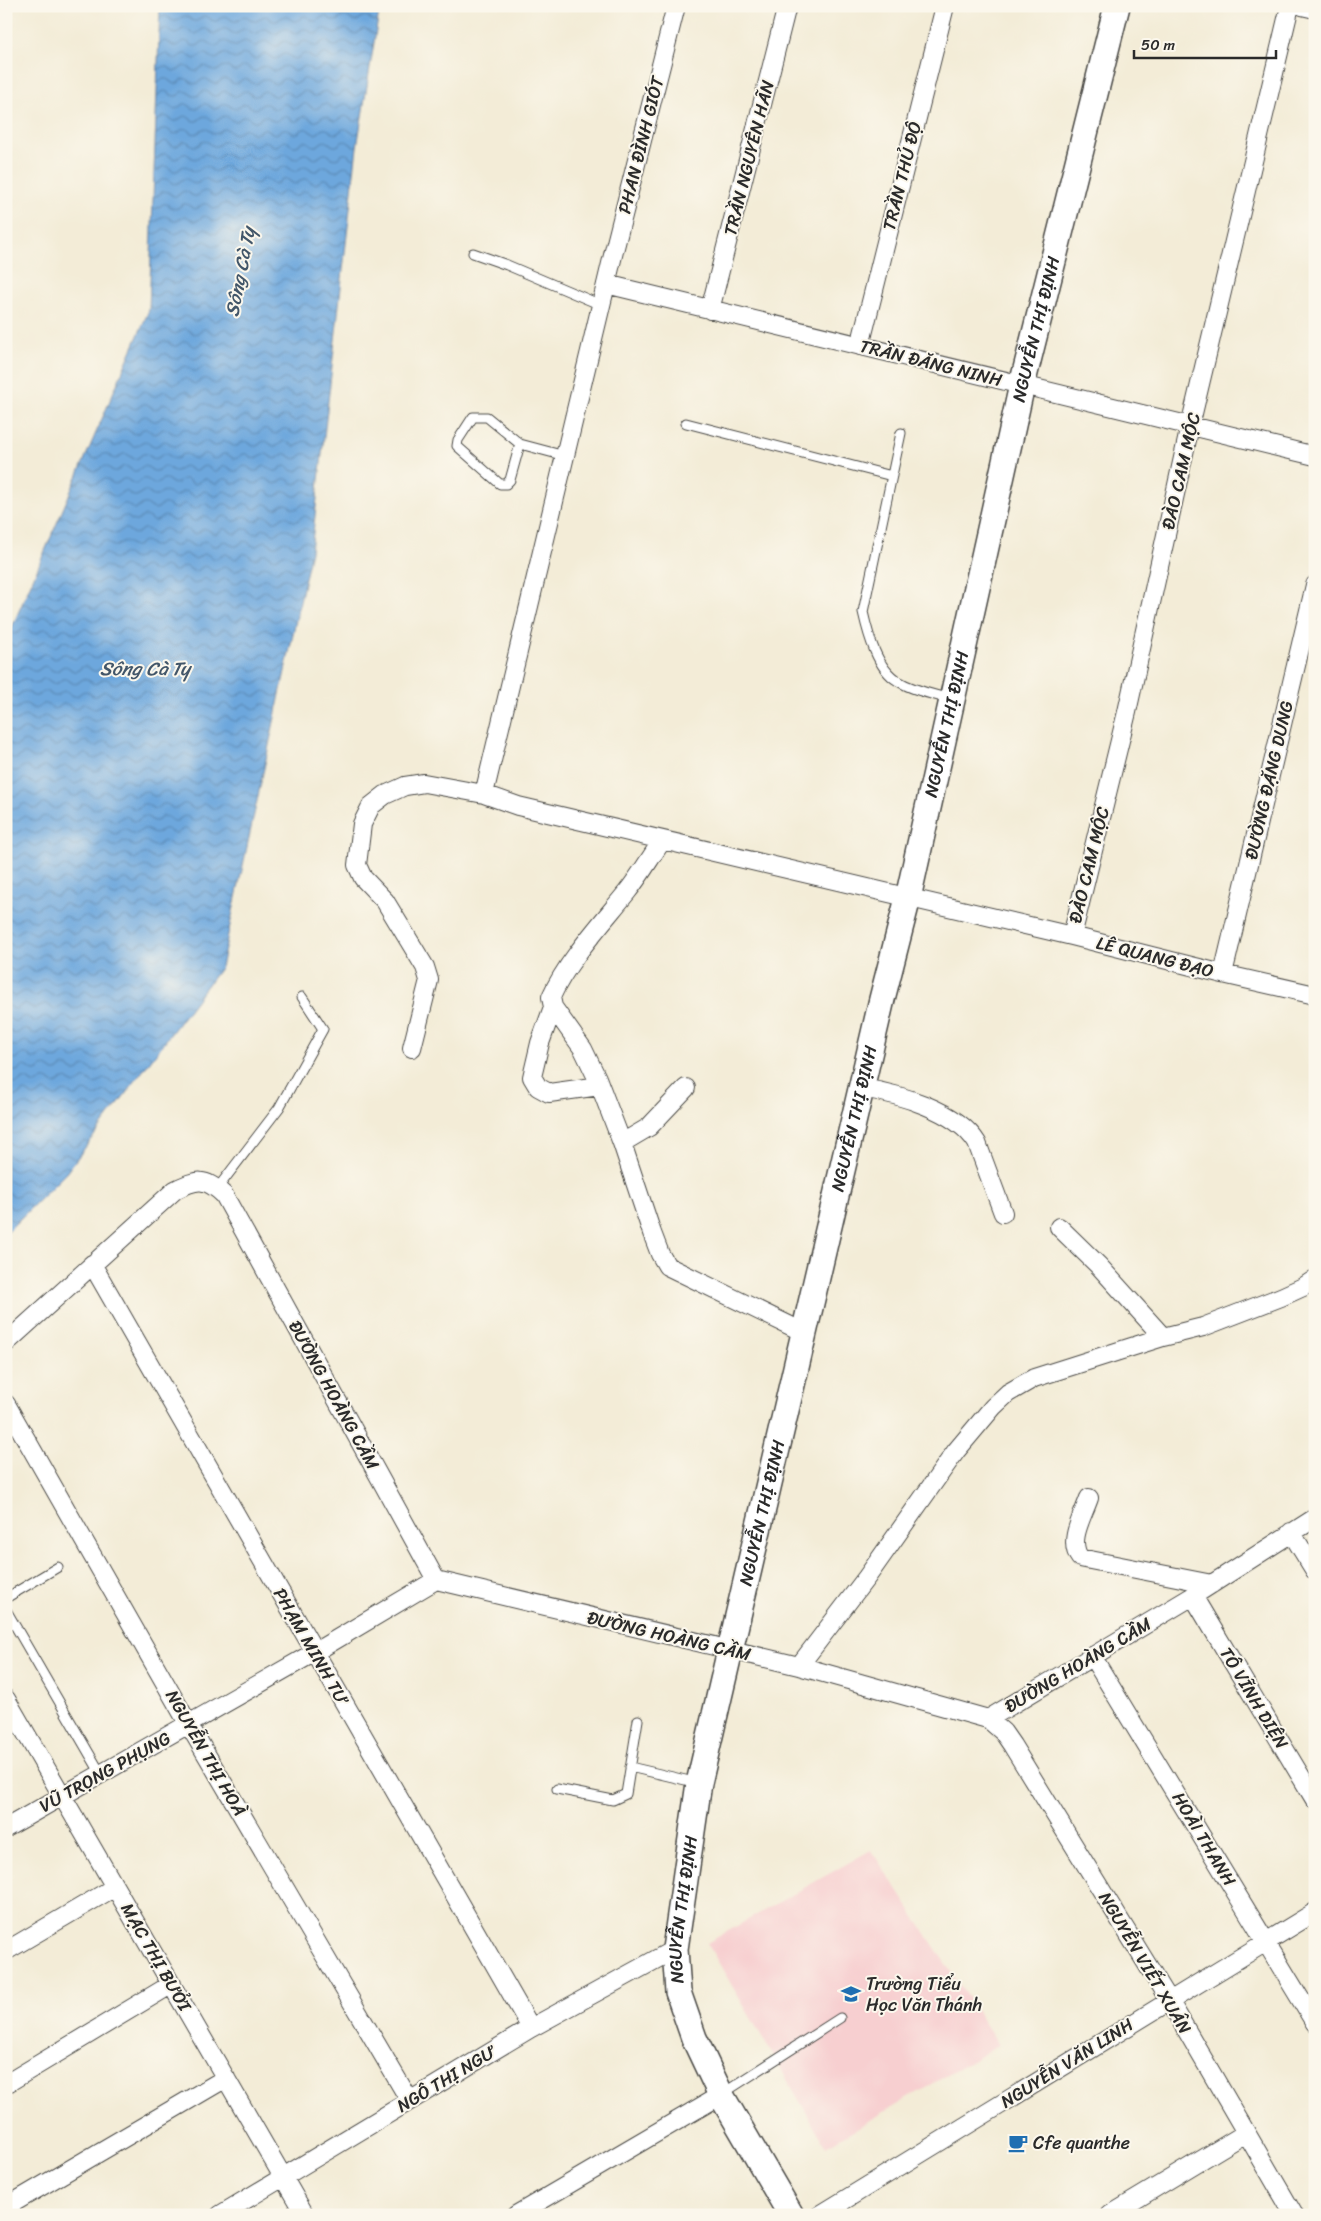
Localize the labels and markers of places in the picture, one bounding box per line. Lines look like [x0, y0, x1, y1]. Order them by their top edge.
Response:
place label: Trường Tiểu Học Văn Thánh [866, 1968, 982, 2021]
school or university icon: Trường Tiểu Học Văn Thánh [840, 1983, 862, 2005]
place label: Cfe quanthe [1033, 2127, 1130, 2159]
cafe icon: Cfe quanthe [1007, 2132, 1029, 2154]

